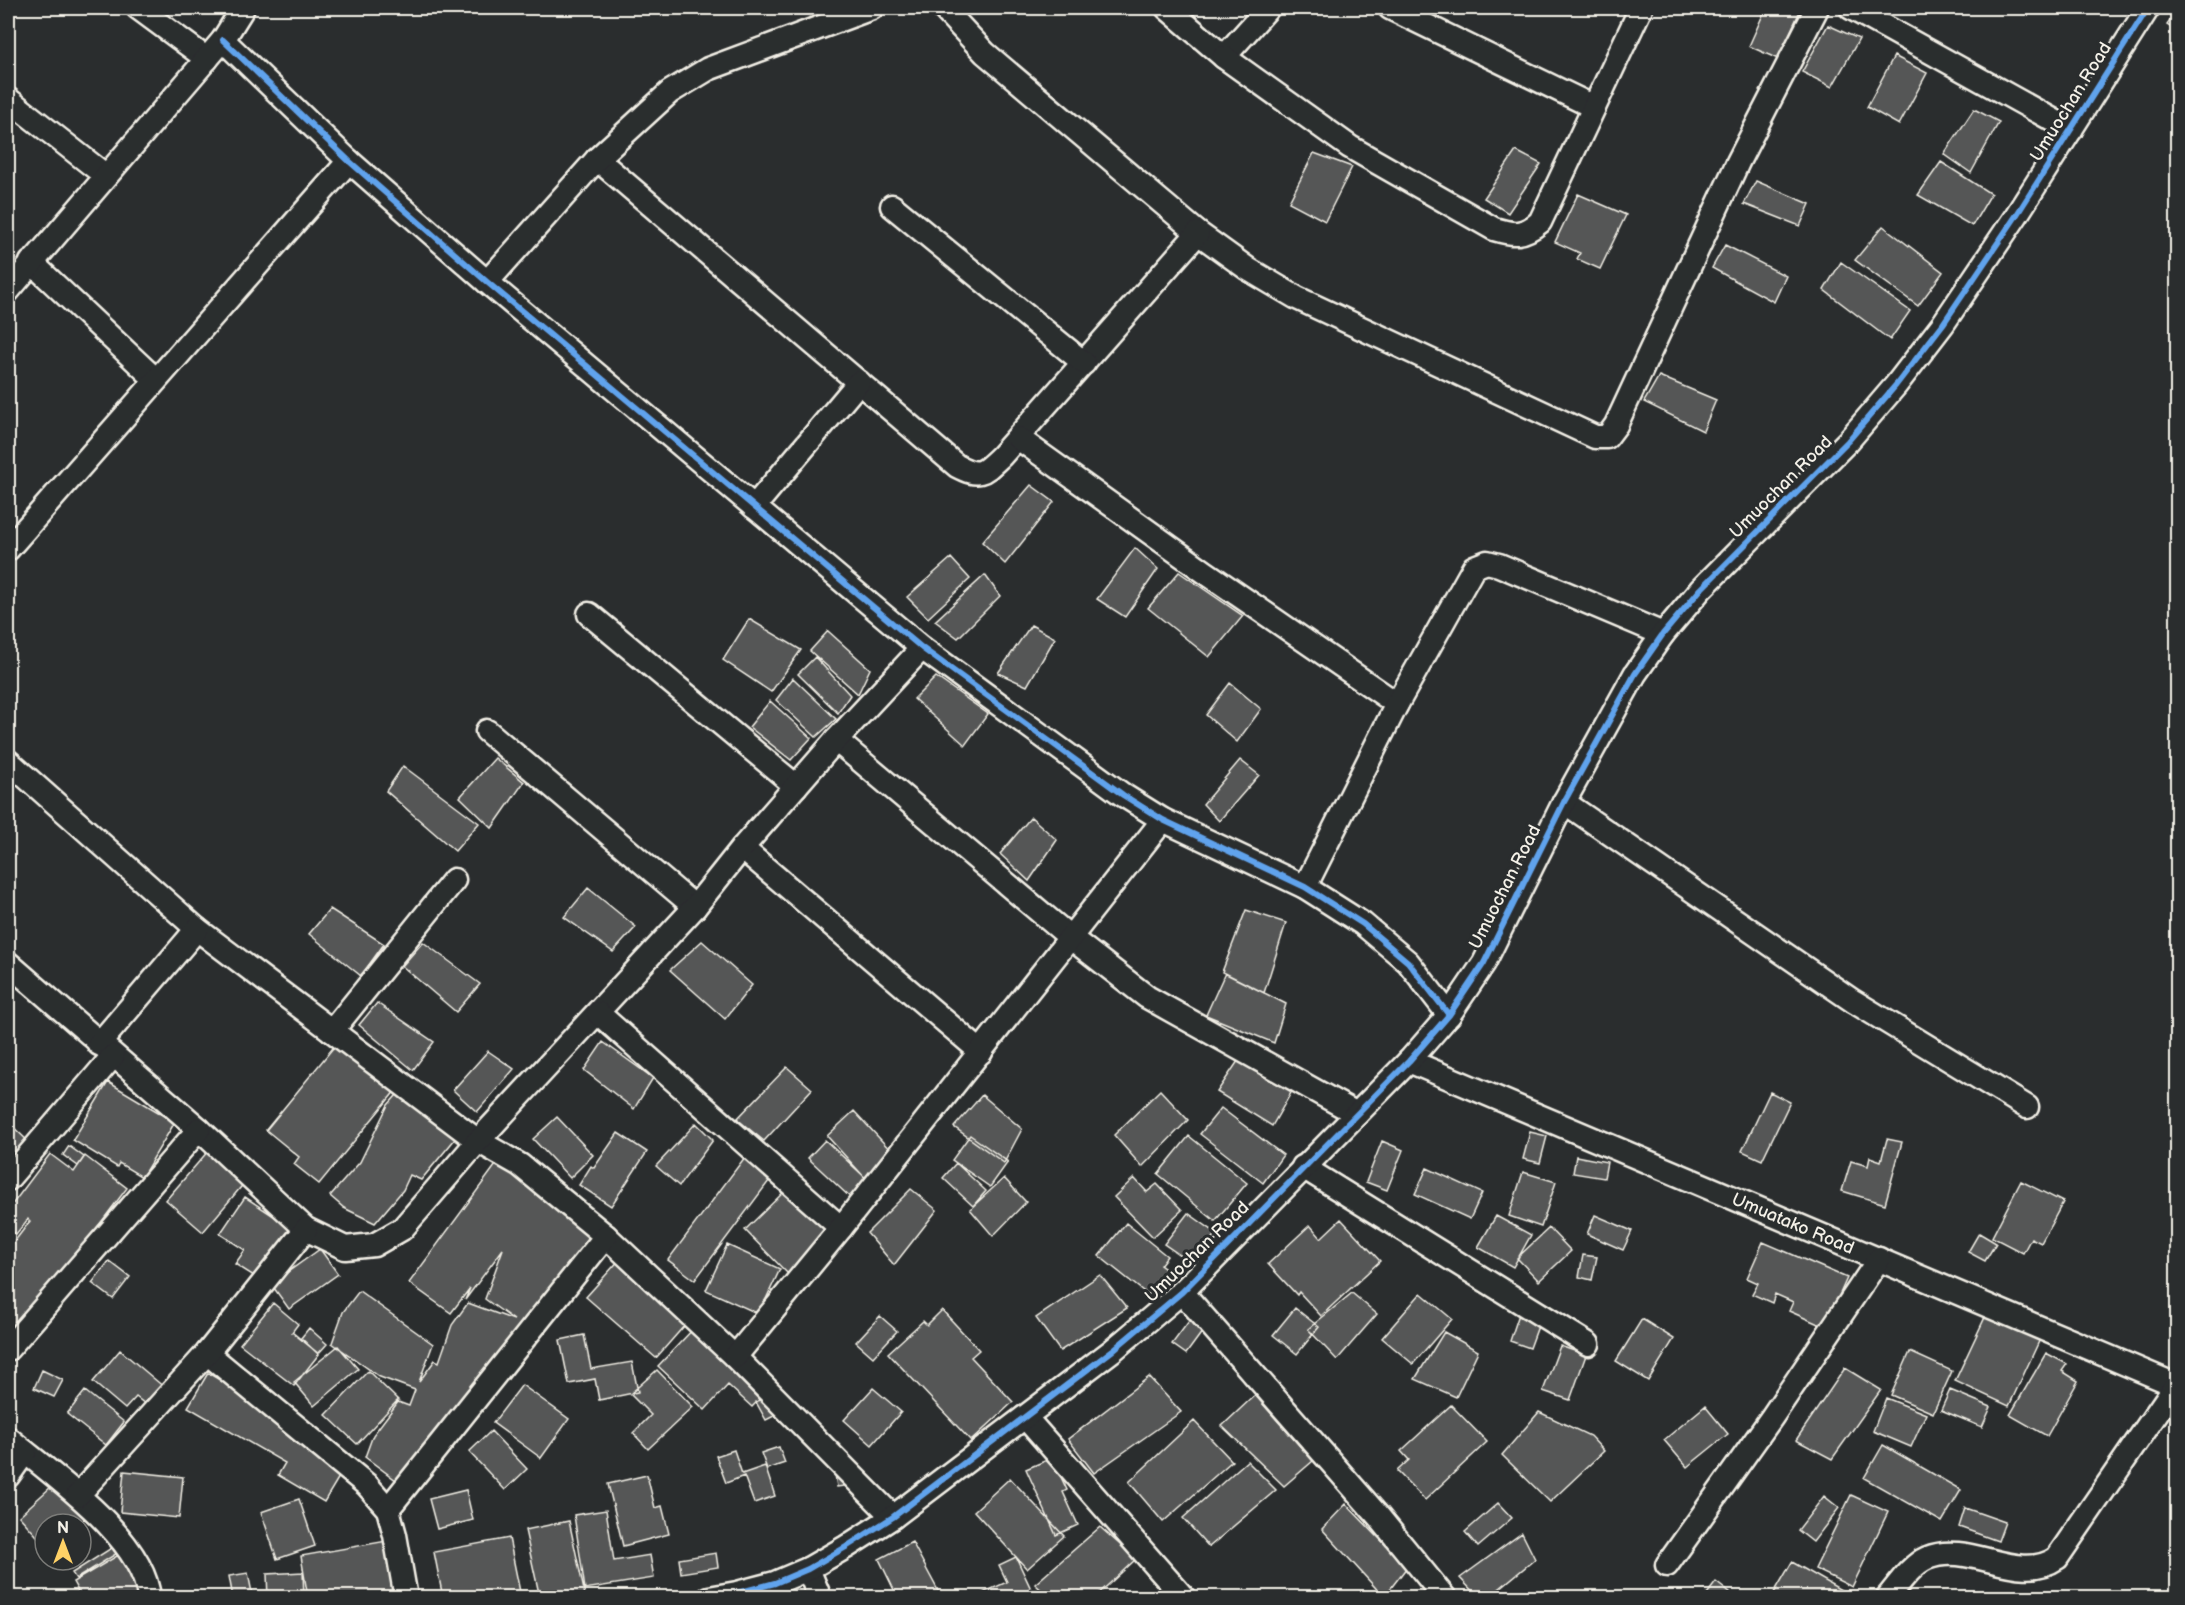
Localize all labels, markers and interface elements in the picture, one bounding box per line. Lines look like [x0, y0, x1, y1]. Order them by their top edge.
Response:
street label: Umuochan Road [2026, 39, 2116, 165]
street label: Umuochan Road [1725, 431, 1837, 543]
street label: Umuochan Road [1465, 821, 1545, 953]
street label: Umuatako Road [1729, 1188, 1857, 1258]
street label: Umuochan Road [1141, 1197, 1253, 1307]
north arrow [33, 1512, 93, 1572]
text: N [57, 1519, 69, 1538]

